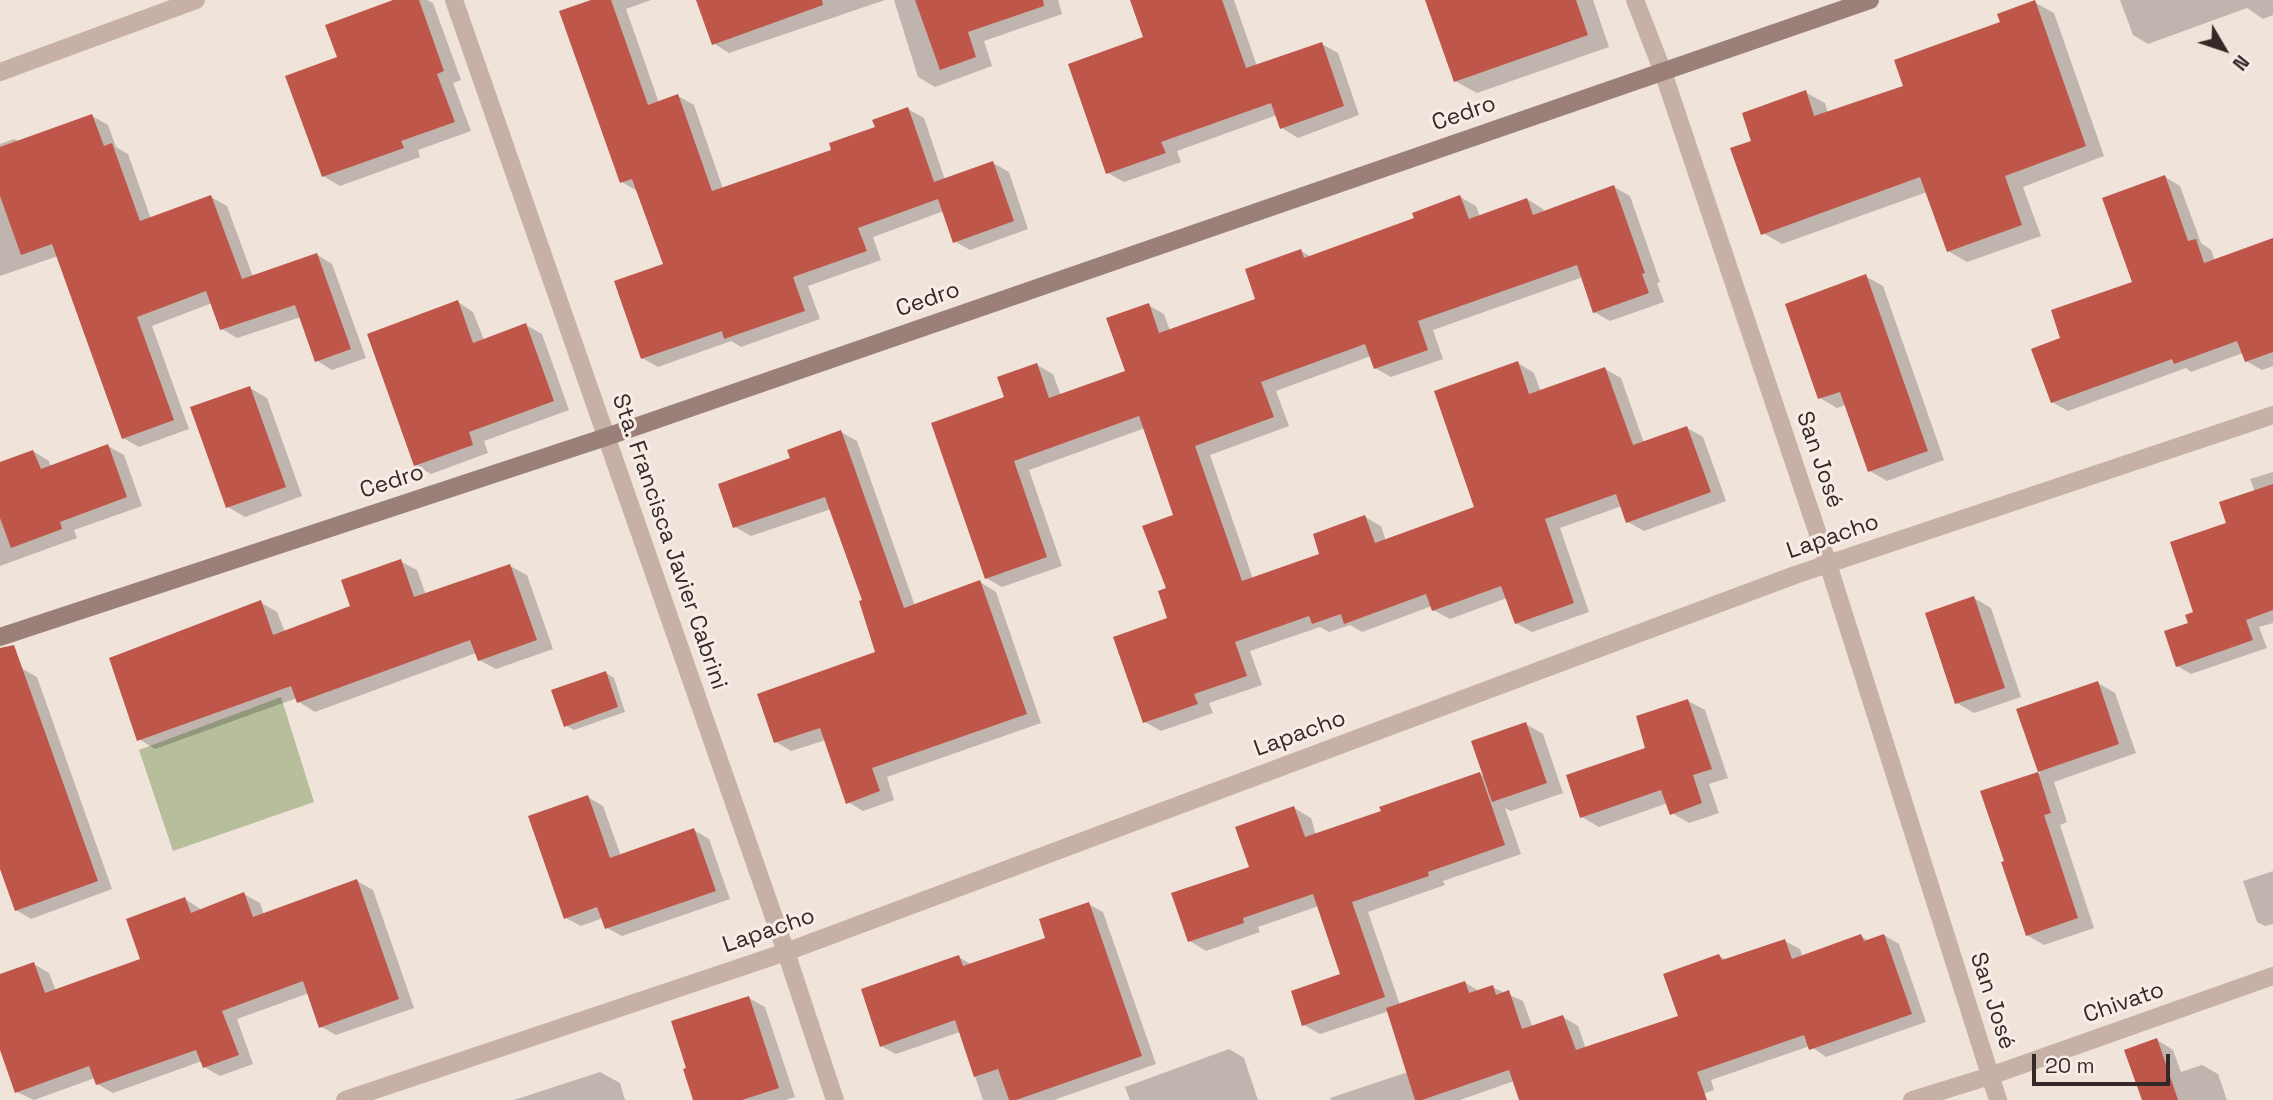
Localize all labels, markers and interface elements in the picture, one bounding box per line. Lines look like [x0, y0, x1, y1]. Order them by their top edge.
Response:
north arrow [2189, 14, 2259, 84]
text: N [2227, 50, 2254, 75]
street label: Cedro [1428, 90, 1500, 138]
street label: Cedro [892, 276, 964, 324]
street label: Sta. Francisca Javier Cabrini [605, 391, 733, 693]
street label: San José [1790, 408, 1848, 512]
street label: Cedro [357, 459, 427, 505]
street label: Lapacho [1783, 508, 1883, 566]
street label: Lapacho [1250, 705, 1350, 763]
street label: Lapacho [719, 902, 819, 960]
street label: San José [1963, 949, 2021, 1053]
street label: Chivato [2080, 976, 2168, 1030]
scale bar [2035, 1040, 2173, 1084]
text: 20 m [2045, 1052, 2095, 1079]

